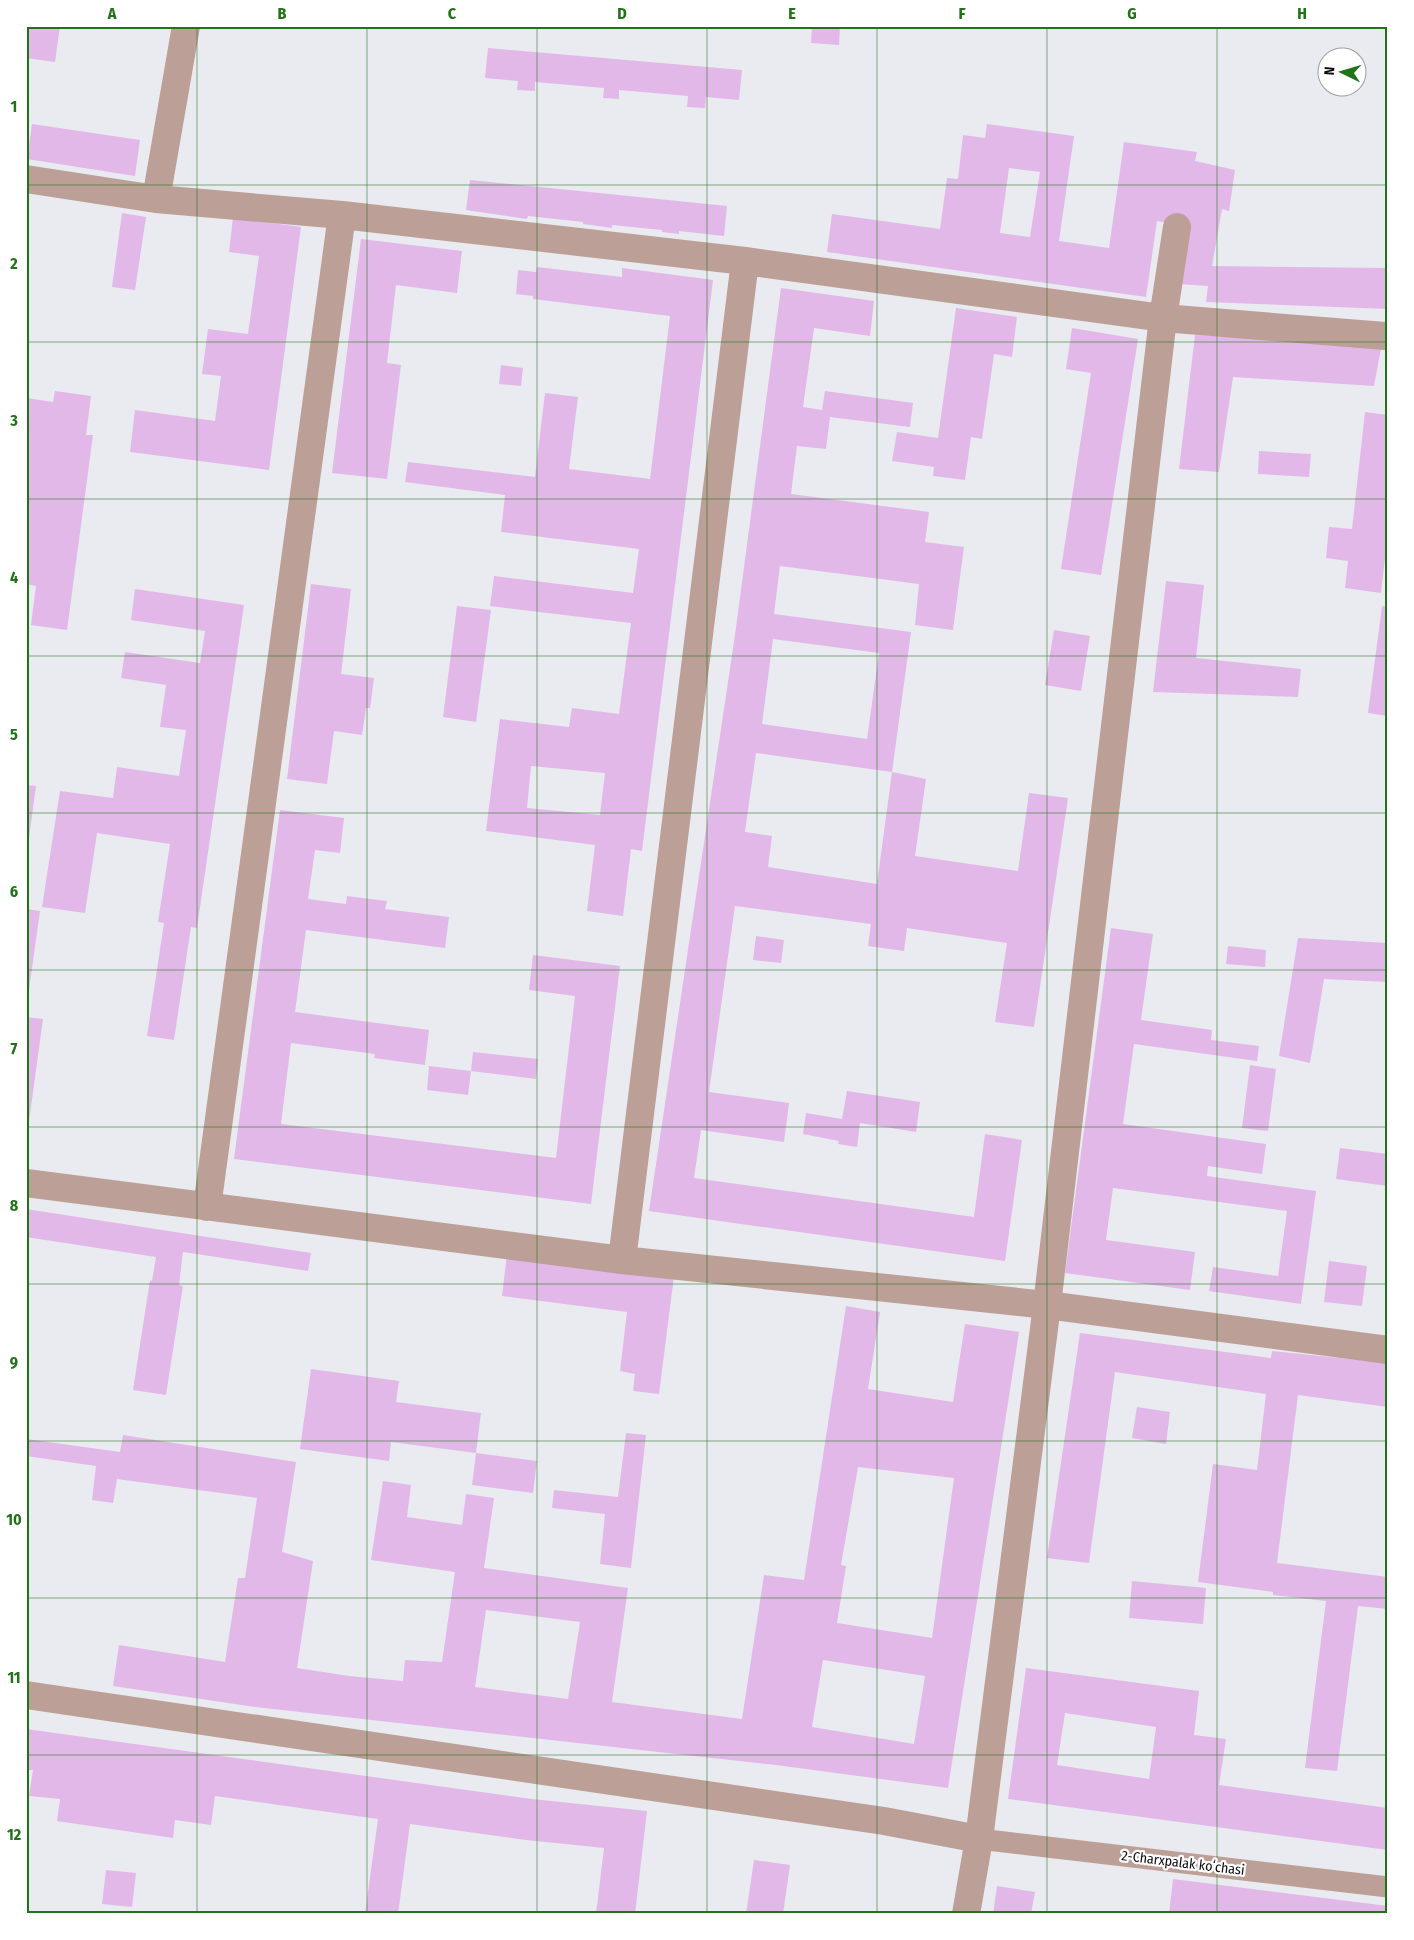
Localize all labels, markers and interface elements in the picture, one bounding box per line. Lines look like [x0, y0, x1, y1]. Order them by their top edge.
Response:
text: A [107, 4, 117, 23]
text: B [278, 4, 287, 23]
text: C [448, 4, 457, 23]
text: D [617, 4, 627, 23]
text: E [788, 4, 796, 23]
text: F [958, 4, 966, 23]
text: G [1127, 4, 1137, 23]
text: H [1297, 4, 1307, 23]
north arrow [1316, 48, 1366, 98]
text: N [1321, 66, 1338, 76]
text: 1 [11, 97, 17, 116]
text: 2 [9, 254, 18, 273]
text: 3 [9, 411, 18, 430]
text: 4 [10, 568, 18, 587]
text: 5 [10, 725, 18, 744]
text: 6 [10, 882, 18, 901]
text: 7 [11, 1039, 18, 1058]
text: 8 [10, 1196, 19, 1215]
text: 9 [10, 1353, 18, 1372]
text: 10 [6, 1510, 22, 1529]
text: 11 [7, 1668, 21, 1687]
text: 12 [7, 1825, 22, 1844]
street label: 2-Charxpalak koʻchasi [1120, 1847, 1246, 1879]

